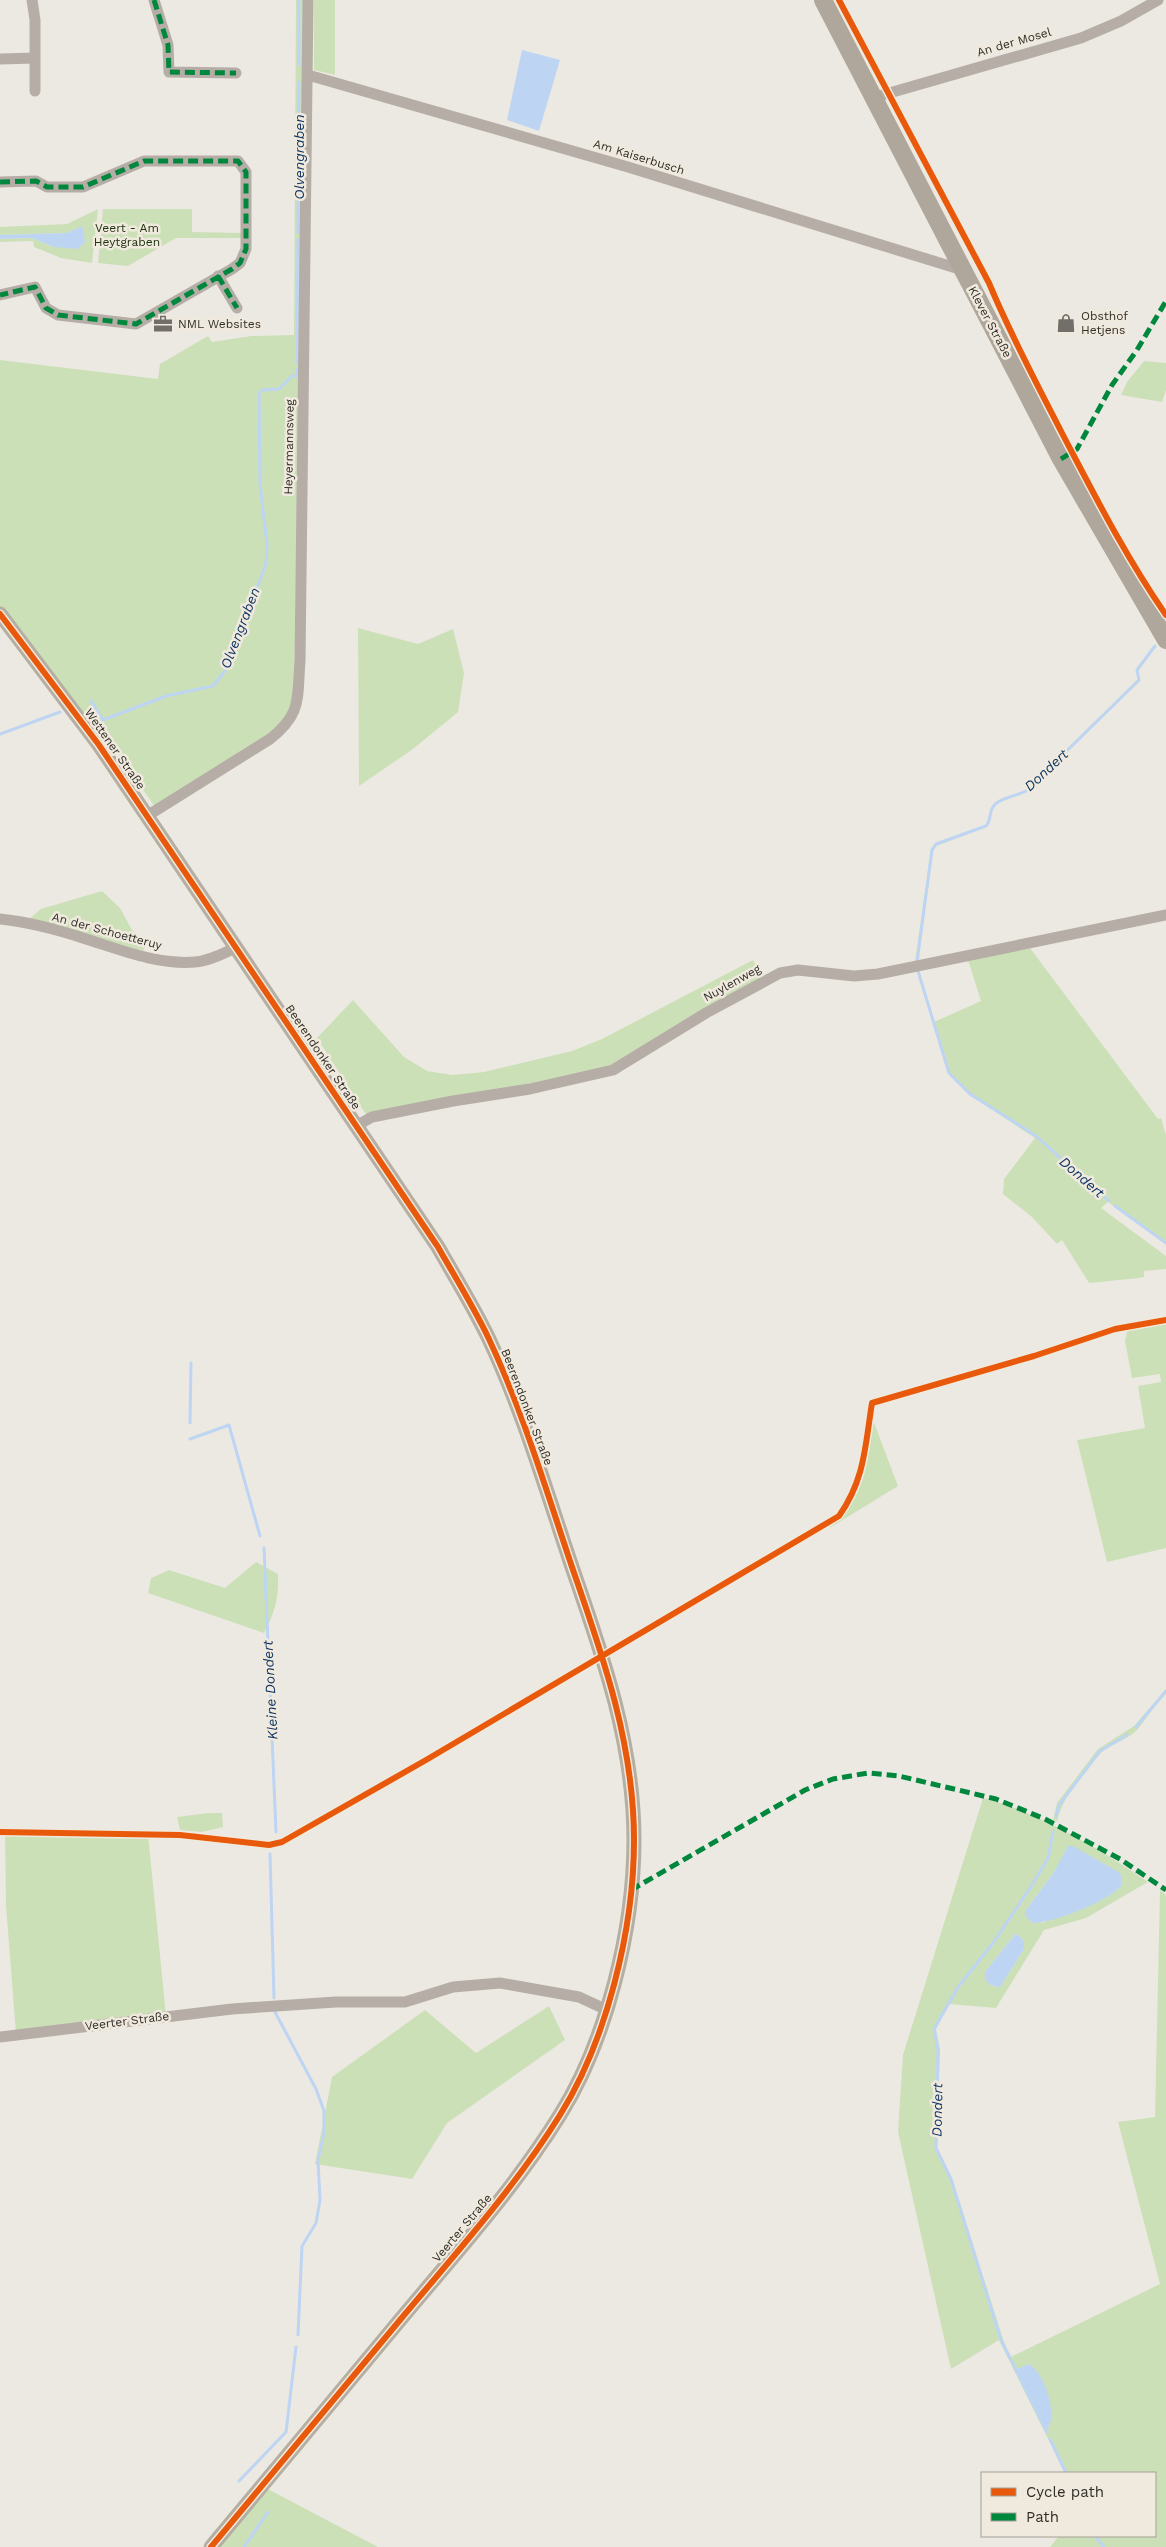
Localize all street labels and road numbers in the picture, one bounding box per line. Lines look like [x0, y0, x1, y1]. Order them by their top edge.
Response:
street label: An der Mosel [975, 25, 1053, 59]
street label: Am Kaiserbusch [592, 136, 686, 178]
street label: Klever Straße [965, 284, 1015, 360]
street label: Heyermannsweg [281, 398, 297, 495]
street label: Wettener Straße [82, 706, 148, 792]
street label: An der Schoetteruy [51, 910, 164, 953]
street label: Nuylenweg [701, 961, 764, 1004]
street label: Beerendonker Straße [283, 1002, 363, 1112]
street label: Beerendonker Straße [498, 1347, 556, 1467]
street label: Veerter Straße [84, 2009, 170, 2033]
street label: Veerter Straße [429, 2191, 495, 2265]

